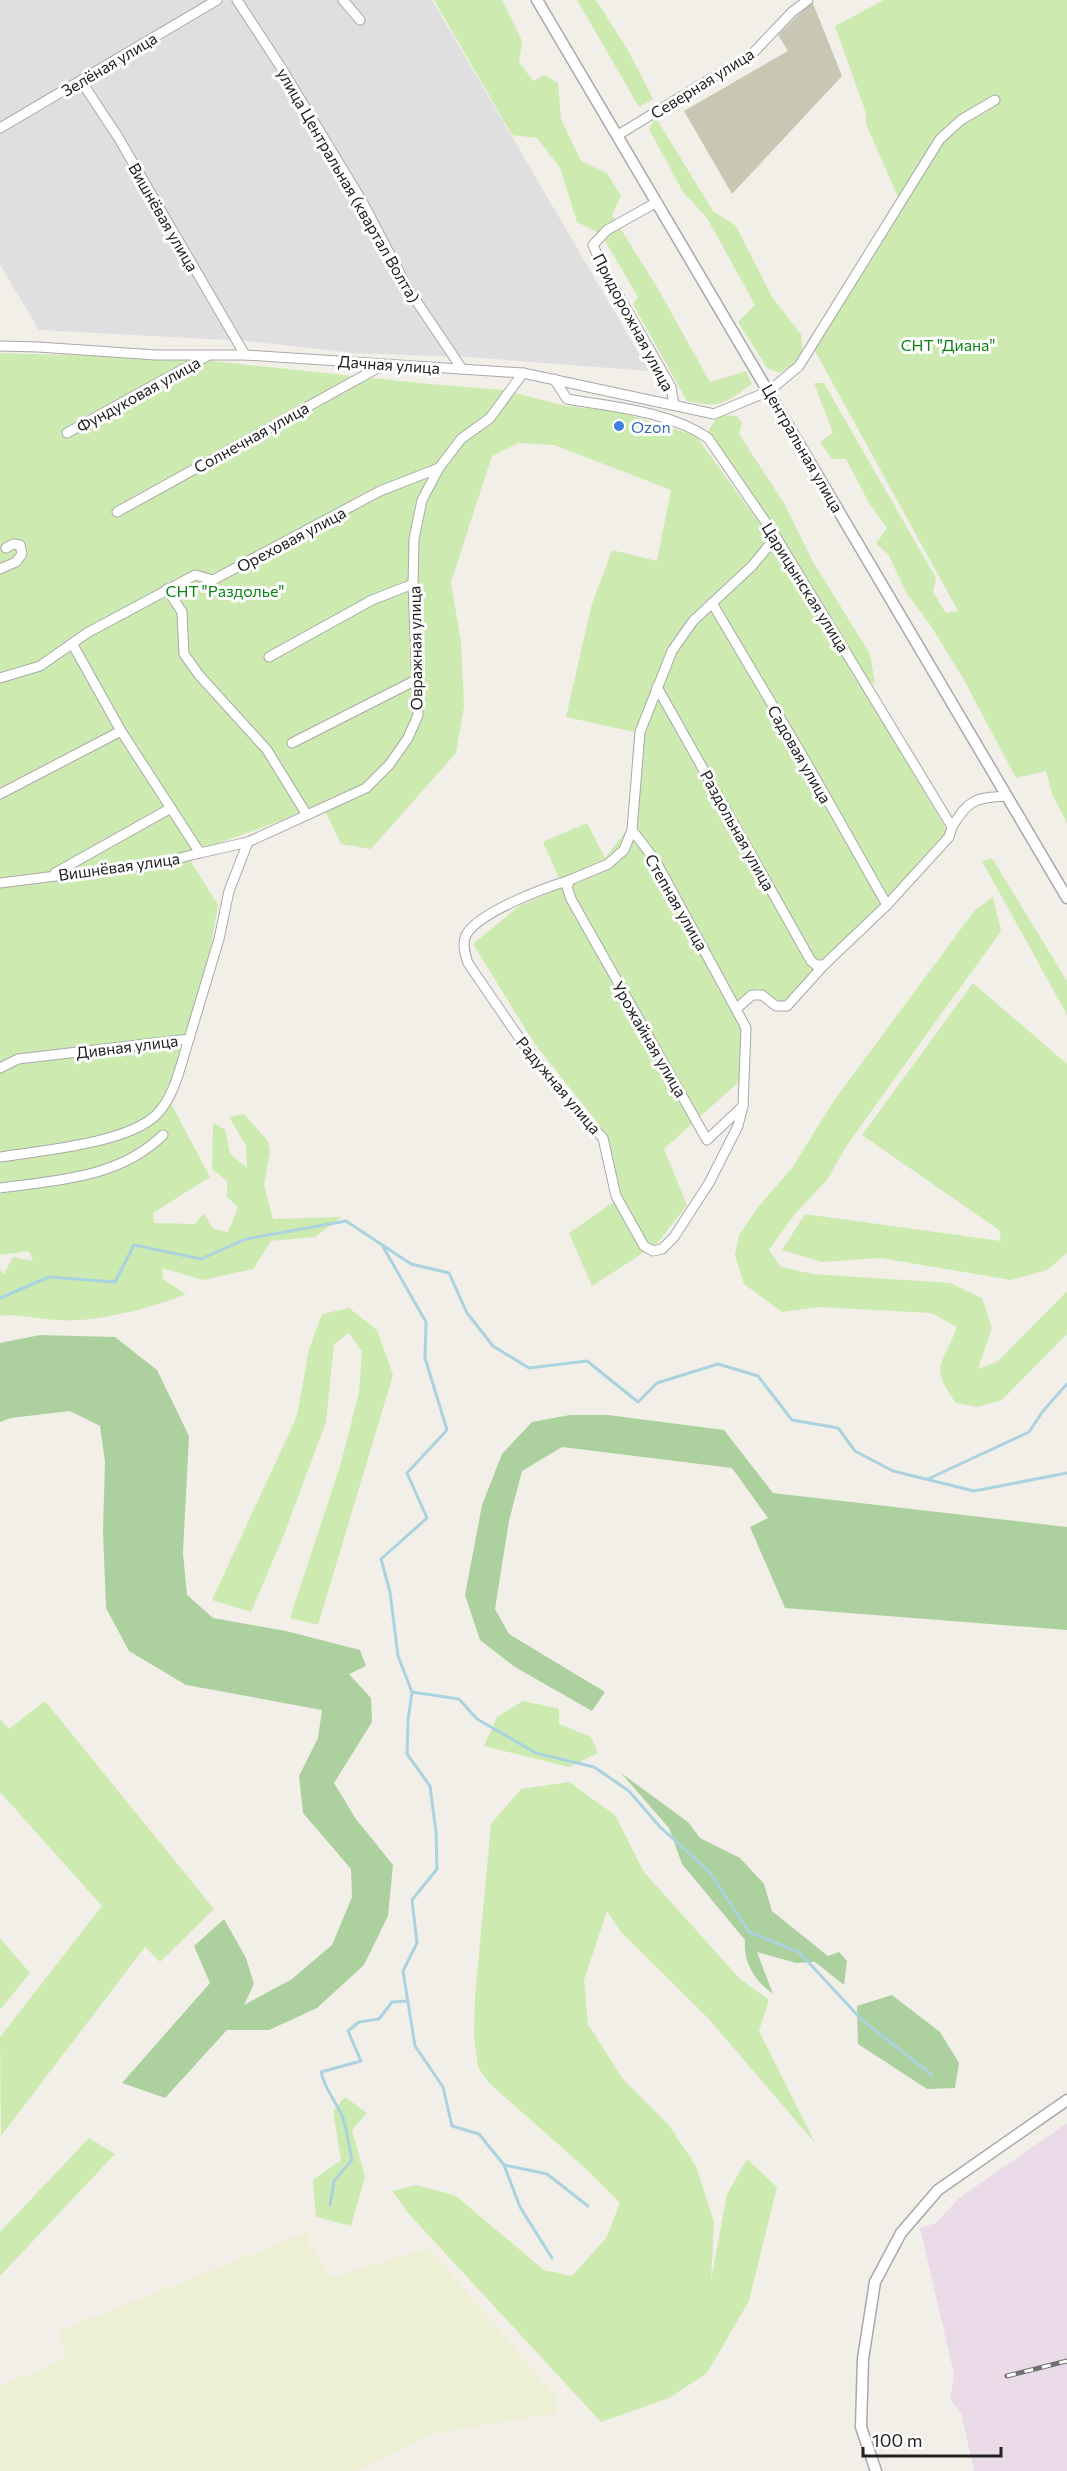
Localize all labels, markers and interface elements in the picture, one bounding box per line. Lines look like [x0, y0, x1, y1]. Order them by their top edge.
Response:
street label: Зелёная улица [58, 28, 160, 100]
street label: Северная улица [647, 44, 757, 122]
street label: улица Центральная (квартал Волта) [274, 64, 424, 306]
street label: Вишнёвая улица [125, 159, 203, 275]
street label: Придорожная улица [590, 250, 678, 394]
park label: СНТ "Диана" [901, 335, 995, 354]
street label: Дачная улица [337, 351, 441, 377]
street label: Фундуковая улица [73, 352, 203, 436]
street label: Центральная улица [759, 380, 847, 516]
street label: Солнечная улица [190, 398, 312, 476]
place label: Ozon [631, 417, 671, 436]
marker: Ozon [612, 419, 626, 433]
street label: Ореховая улица [233, 502, 349, 576]
street label: Царицынская улица [758, 519, 854, 655]
park label: СНТ "Раздолье" [166, 581, 284, 600]
street label: Овражная улица [404, 586, 426, 710]
street label: Садовая улица [764, 702, 836, 806]
street label: Раздольная улица [697, 766, 779, 894]
street label: Вишнёвая улица [57, 848, 181, 884]
street label: Степная улица [642, 850, 712, 954]
street label: Урожайная улица [609, 977, 691, 1101]
street label: Дивная улица [75, 1030, 179, 1062]
street label: Радужная улица [513, 1032, 605, 1138]
scale bar [863, 2420, 1001, 2458]
text: 100 m [872, 2429, 922, 2451]

